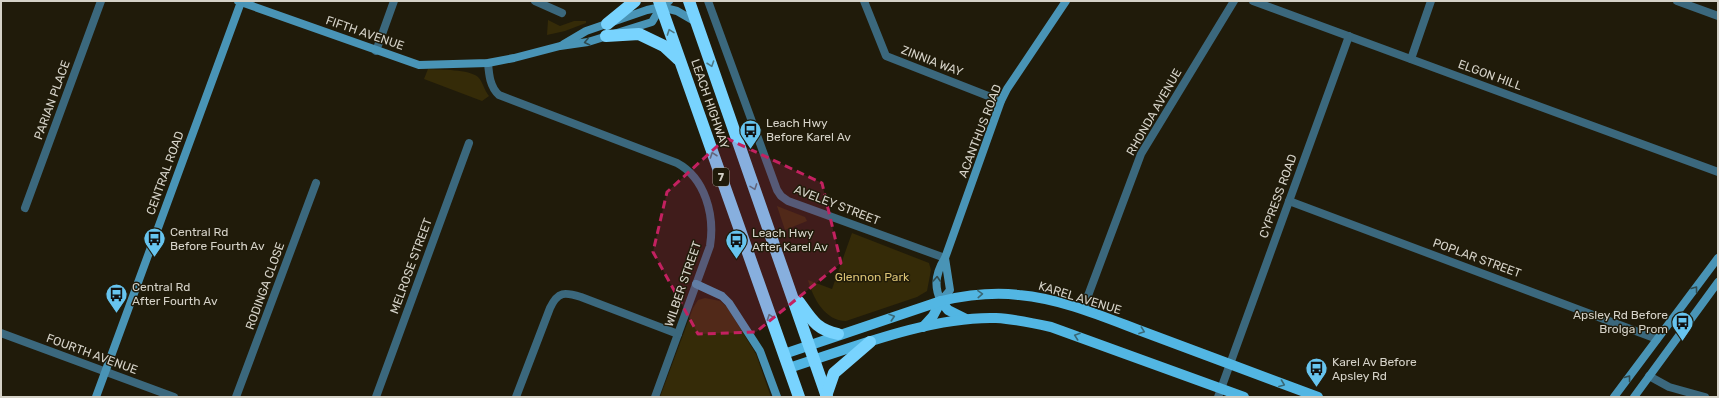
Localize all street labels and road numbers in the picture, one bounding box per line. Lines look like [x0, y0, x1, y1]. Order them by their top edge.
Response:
street label: FIFTH AVENUE [324, 13, 406, 53]
street label: ZINNIA WAY [899, 43, 965, 79]
street label: LEACH HIGHWAY [688, 57, 732, 151]
street label: ELGON HILL [1456, 57, 1524, 93]
street label: PARIAN PLACE [31, 58, 73, 142]
street label: RHONDA AVENUE [1123, 66, 1185, 158]
street label: ACANTHUS ROAD [956, 82, 1004, 180]
street label: CENTRAL ROAD [143, 129, 187, 217]
street label: CYPRESS ROAD [1256, 152, 1300, 240]
road number: 7 [713, 168, 729, 186]
street label: AVELEY STREET [792, 182, 882, 228]
street label: MELROSE STREET [387, 216, 435, 316]
street label: POPLAR STREET [1431, 236, 1523, 280]
street label: WILBER STREET [662, 239, 704, 329]
street label: RODINGA CLOSE [243, 240, 287, 332]
street label: KAREL AVENUE [1037, 279, 1123, 317]
street label: FOURTH AVENUE [45, 331, 139, 377]

